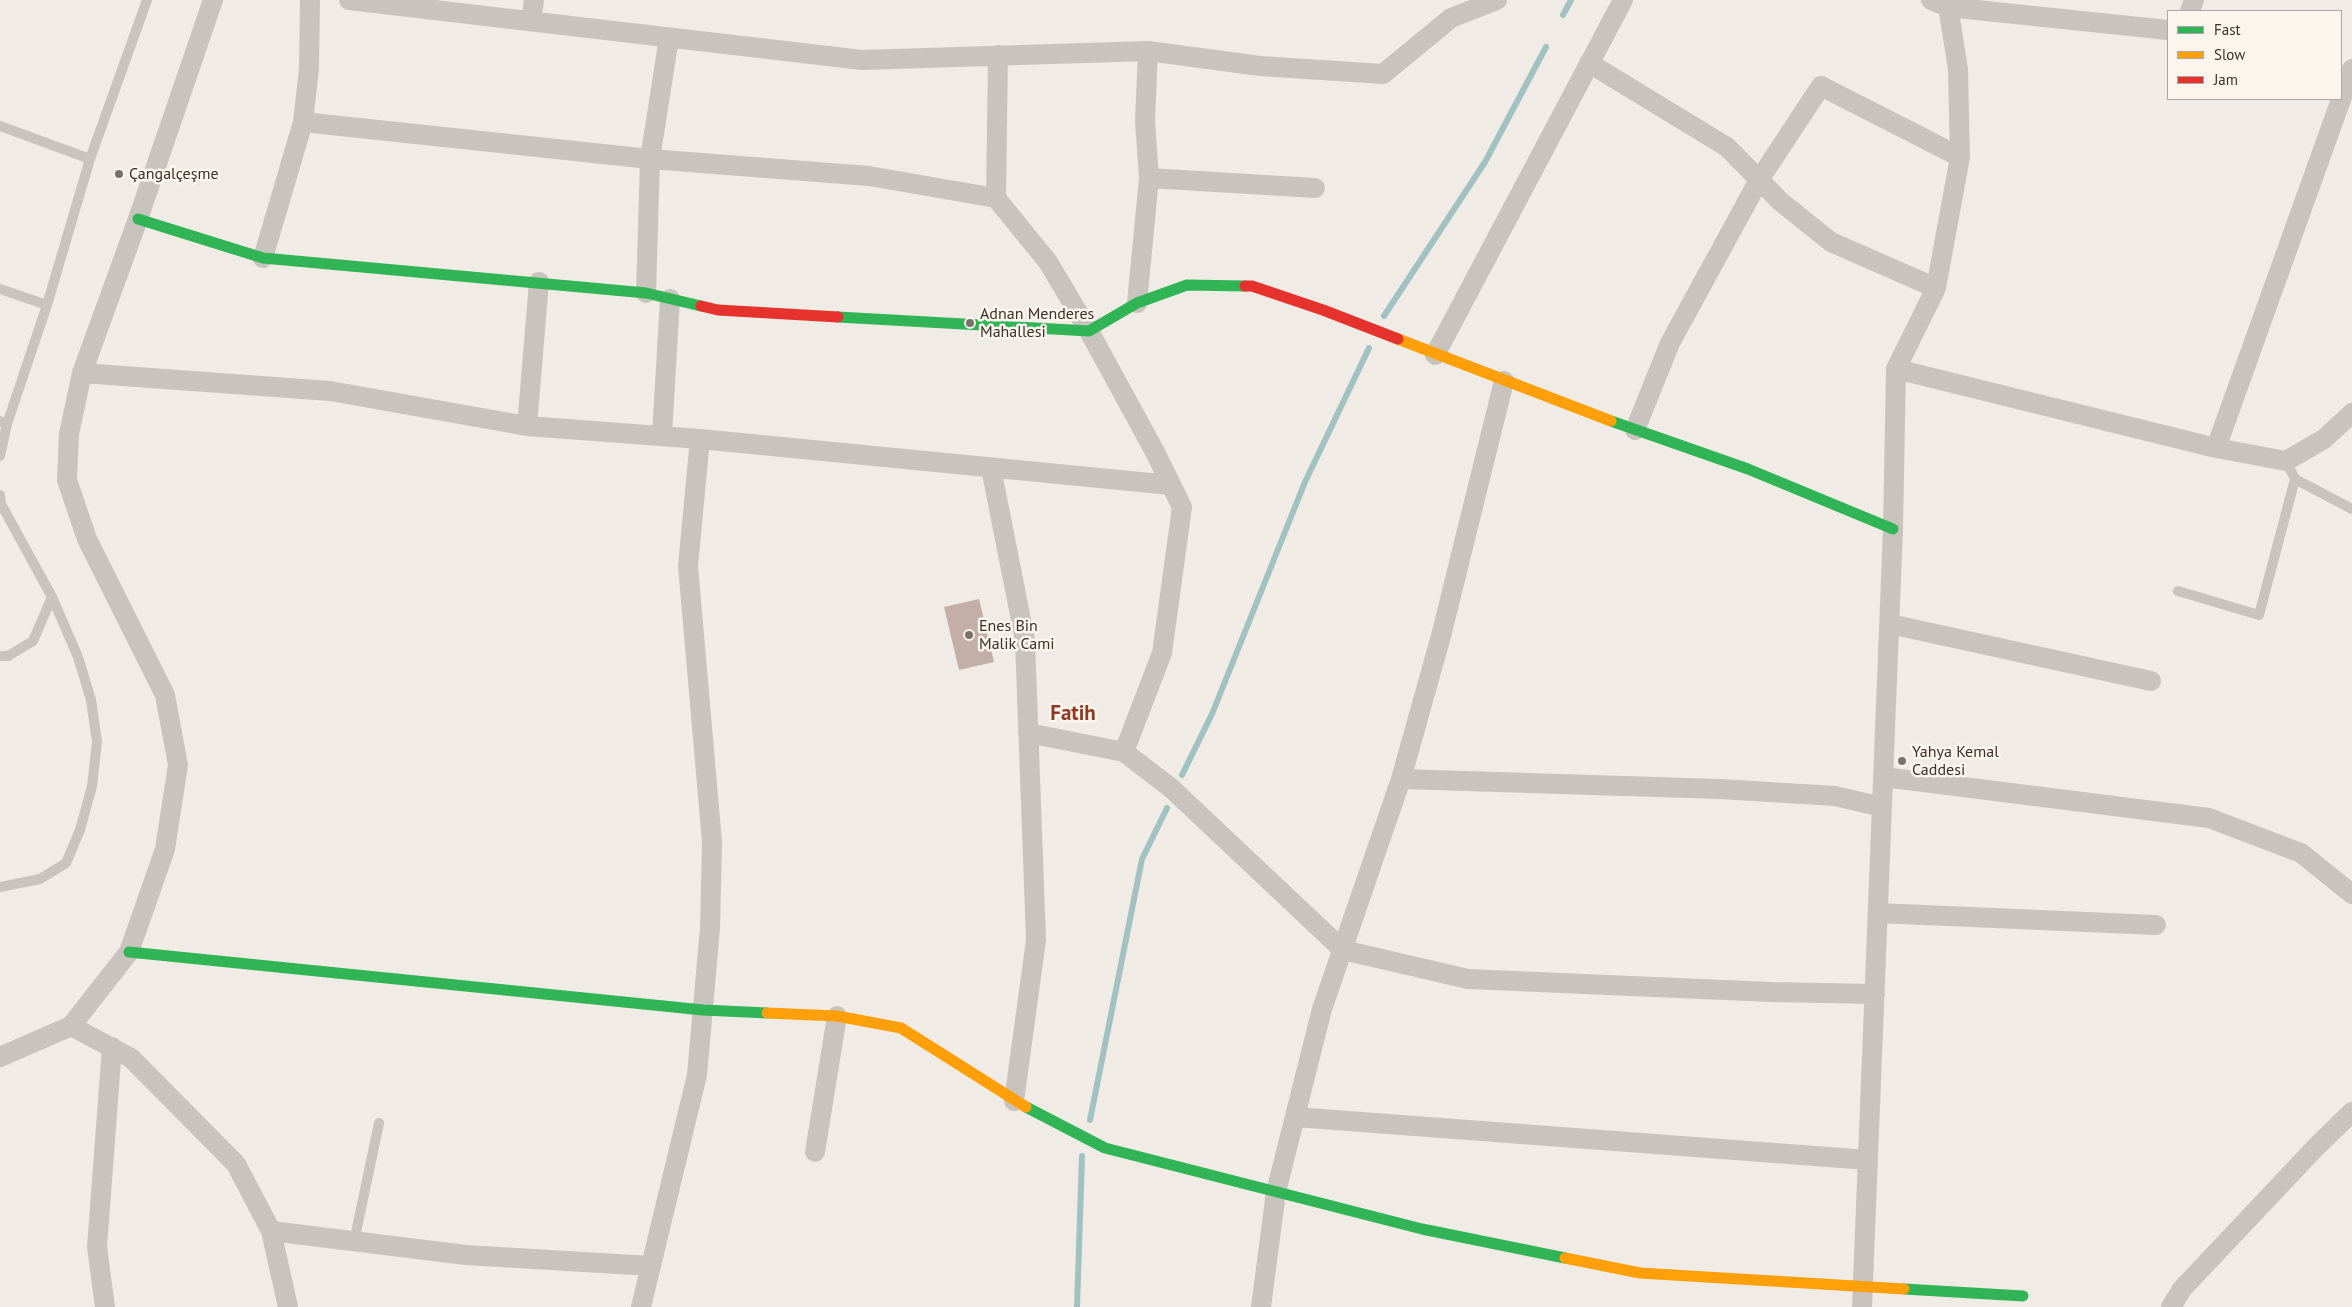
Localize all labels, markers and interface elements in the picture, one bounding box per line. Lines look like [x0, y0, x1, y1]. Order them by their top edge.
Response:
legend [2167, 10, 2342, 100]
text: Fast [2214, 20, 2241, 39]
text: Slow [2214, 45, 2245, 64]
text: Jam [2214, 70, 2238, 89]
place label: Çangalçeşme [129, 164, 219, 184]
marker: Çangalçeşme [113, 168, 125, 180]
place label: Adnan Menderes Mahallesi [980, 304, 1094, 342]
marker: Adnan Menderes Mahallesi [964, 317, 976, 329]
place label: Enes Bin Malik Cami [979, 616, 1055, 654]
marker: Enes Bin Malik Cami [963, 629, 975, 641]
district label: Fatih [1050, 701, 1096, 727]
place label: Yahya Kemal Caddesi [1912, 742, 1999, 780]
marker: Yahya Kemal Caddesi [1896, 755, 1908, 767]

